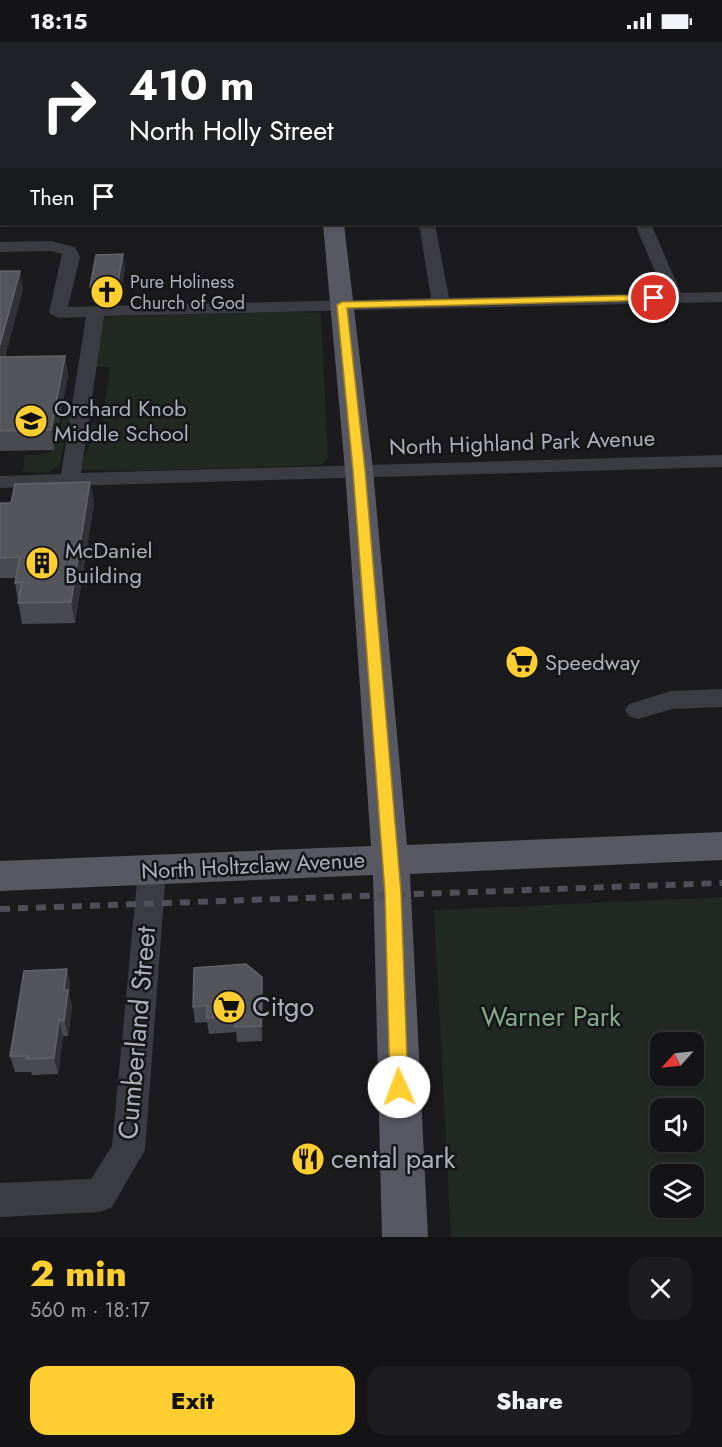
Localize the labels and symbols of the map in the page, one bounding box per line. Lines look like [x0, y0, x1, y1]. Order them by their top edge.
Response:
place label: Pure Holiness Church of God [130, 269, 245, 316]
pin [628, 272, 679, 323]
church icon: Pure Holiness Church of God [89, 274, 125, 310]
place label: Orchard Knob Middle School [54, 392, 189, 449]
school or university icon: Orchard Knob Middle School [13, 403, 49, 439]
street label: North Highland Park Avenue [388, 421, 656, 463]
place label: McDaniel Building [65, 534, 153, 591]
building icon: McDaniel Building [24, 545, 60, 581]
supermarket icon: Speedway [504, 644, 540, 680]
place label: Speedway [545, 646, 640, 678]
street label: North Holtzclaw Avenue [140, 843, 366, 887]
street label: Cumberland Street [108, 924, 165, 1141]
place label: Citgo [252, 987, 314, 1026]
supermarket icon: Citgo [211, 989, 247, 1025]
park label: Warner Park [481, 997, 621, 1036]
north arrow [650, 1032, 704, 1086]
position arrow [367, 1055, 431, 1119]
place label: cental park [331, 1139, 455, 1178]
restaurant icon: cental park [290, 1141, 326, 1177]

